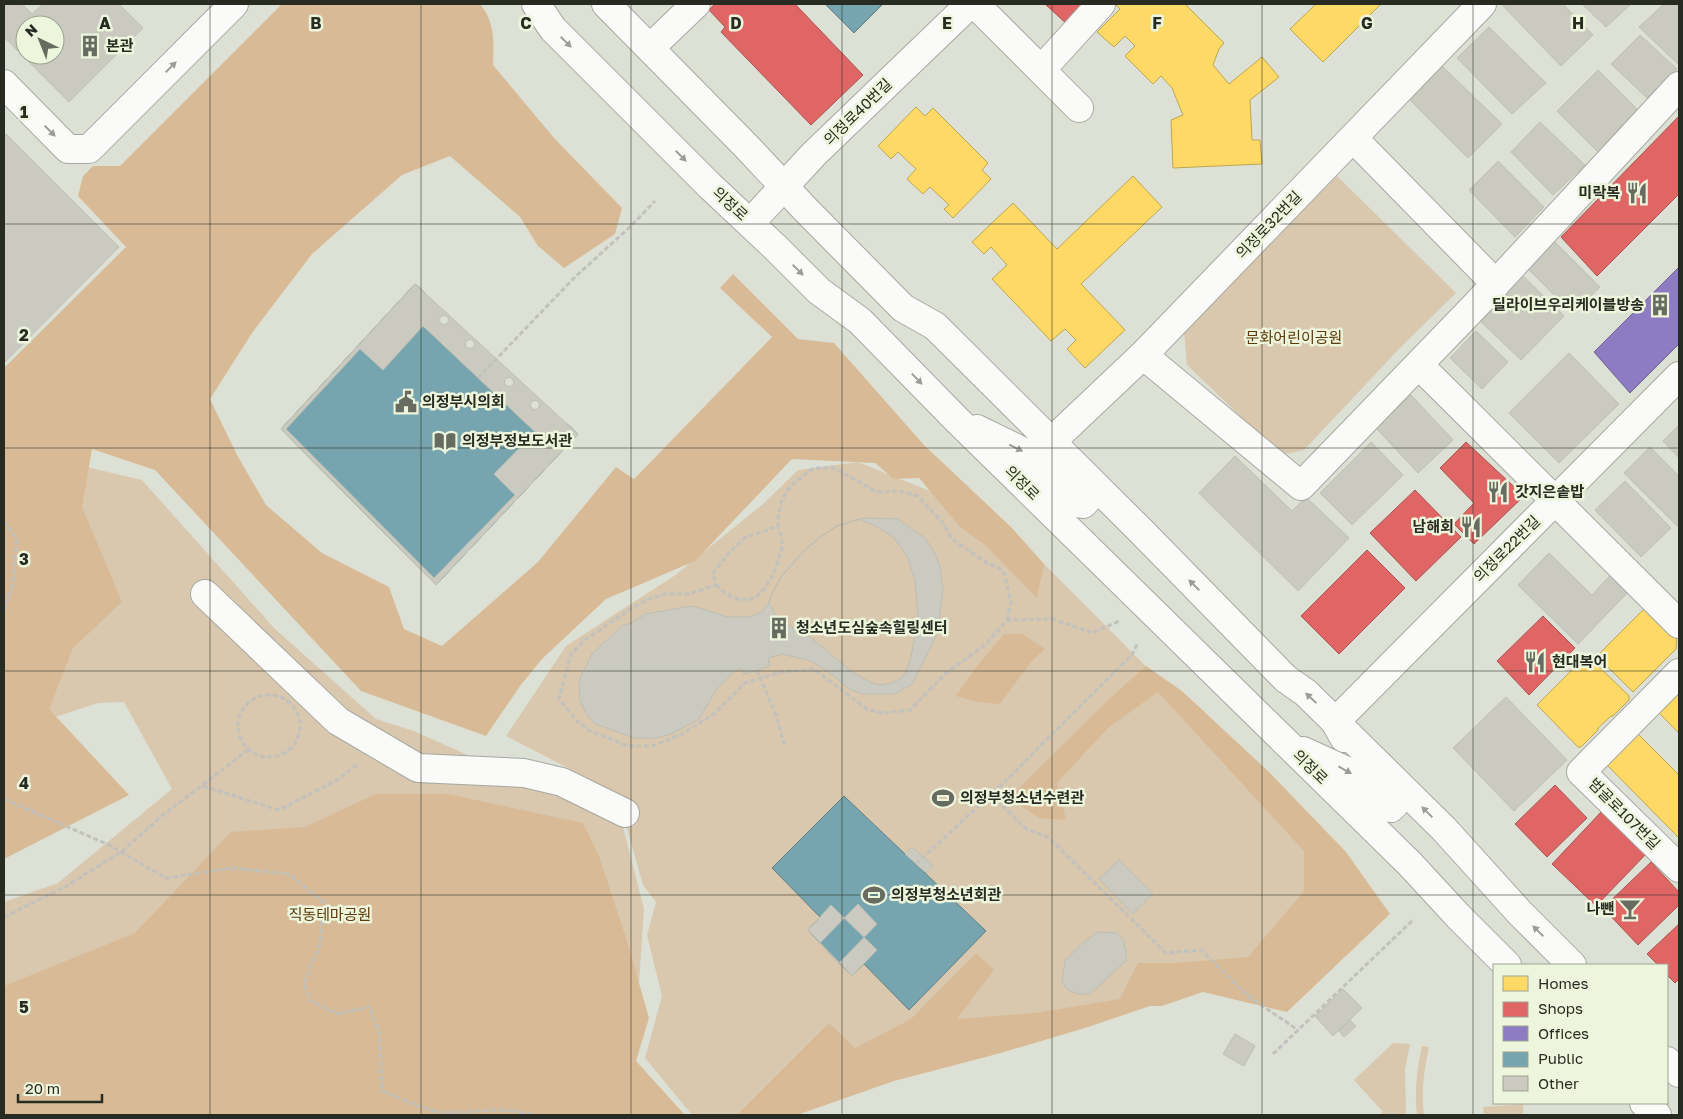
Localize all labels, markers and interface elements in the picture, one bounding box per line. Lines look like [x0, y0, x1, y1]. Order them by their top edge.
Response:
text: A [99, 13, 111, 33]
text: B [310, 13, 322, 33]
text: C [520, 13, 532, 33]
text: D [730, 13, 742, 33]
text: E [942, 13, 952, 33]
text: F [1152, 13, 1162, 33]
text: G [1361, 13, 1373, 33]
text: H [1572, 13, 1584, 33]
north arrow [15, 15, 65, 65]
text: N [21, 20, 40, 40]
building icon: 본관 [77, 33, 103, 59]
place label: 본관 [106, 36, 134, 54]
one-way arrow [560, 36, 572, 48]
one-way arrow [165, 61, 177, 73]
street label: 의정로40번길 [820, 74, 895, 148]
text: 1 [20, 102, 28, 122]
one-way arrow [44, 125, 56, 137]
one-way arrow [675, 150, 687, 162]
restaurant icon: 미락복 [1624, 180, 1650, 206]
street label: 의정로 [709, 183, 752, 224]
place label: 미락복 [1579, 183, 1620, 201]
street label: 의정로32번길 [1232, 187, 1305, 262]
one-way arrow [791, 263, 803, 275]
building icon: 딜라이브우리케이블방송 [1647, 292, 1673, 318]
place label: 딜라이브우리케이블방송 [1492, 295, 1644, 313]
text: 2 [19, 325, 29, 345]
park label: 문화어린이공원 [1246, 328, 1342, 346]
one-way arrow [911, 373, 923, 385]
public building icon: 의정부시의회 [393, 389, 419, 415]
place label: 의정부시의회 [422, 392, 505, 410]
library icon: 의정부정보도서관 [432, 428, 458, 454]
place label: 의정부정보도서관 [462, 431, 573, 449]
one-way arrow [1008, 444, 1023, 452]
street label: 의정로 [1002, 461, 1044, 503]
restaurant icon: 갓지은솥밥 [1485, 479, 1511, 505]
place label: 갓지은솥밥 [1515, 482, 1584, 500]
street label: 의정로22번길 [1469, 511, 1543, 585]
restaurant icon: 남해회 [1458, 514, 1484, 540]
place label: 남해회 [1413, 517, 1454, 535]
text: 3 [19, 549, 29, 569]
one-way arrow [1189, 580, 1201, 592]
building icon: 청소년도심숲속힐링센터 [766, 615, 792, 641]
place label: 청소년도심숲속힐링센터 [796, 618, 948, 636]
restaurant icon: 현대복어 [1522, 649, 1548, 675]
place label: 현대복어 [1552, 652, 1607, 670]
one-way arrow [1305, 692, 1317, 704]
street label: 의정로 [1290, 745, 1332, 787]
one-way arrow [1337, 766, 1352, 774]
text: 4 [19, 773, 29, 793]
street label: 범골로107번길 [1585, 774, 1664, 853]
sports icon: 의정부청소년수련관 [930, 785, 956, 811]
place label: 의정부청소년수련관 [960, 788, 1084, 806]
one-way arrow [1421, 806, 1433, 818]
sports icon: 의정부청소년회관 [861, 882, 887, 908]
place label: 의정부청소년회관 [891, 885, 1002, 903]
bar icon: 나뺀 [1617, 896, 1643, 922]
place label: 나뺀 [1586, 899, 1614, 917]
park label: 직동테마공원 [289, 905, 371, 923]
one-way arrow [1532, 925, 1544, 937]
legend [1493, 964, 1668, 1104]
text: Homes [1538, 974, 1588, 992]
text: 5 [19, 997, 29, 1017]
text: Shops [1538, 999, 1583, 1017]
text: Offices [1538, 1024, 1589, 1042]
text: Public [1538, 1049, 1583, 1067]
scale bar [18, 1072, 101, 1104]
text: Other [1538, 1074, 1579, 1092]
text: 20 m [25, 1079, 60, 1097]

